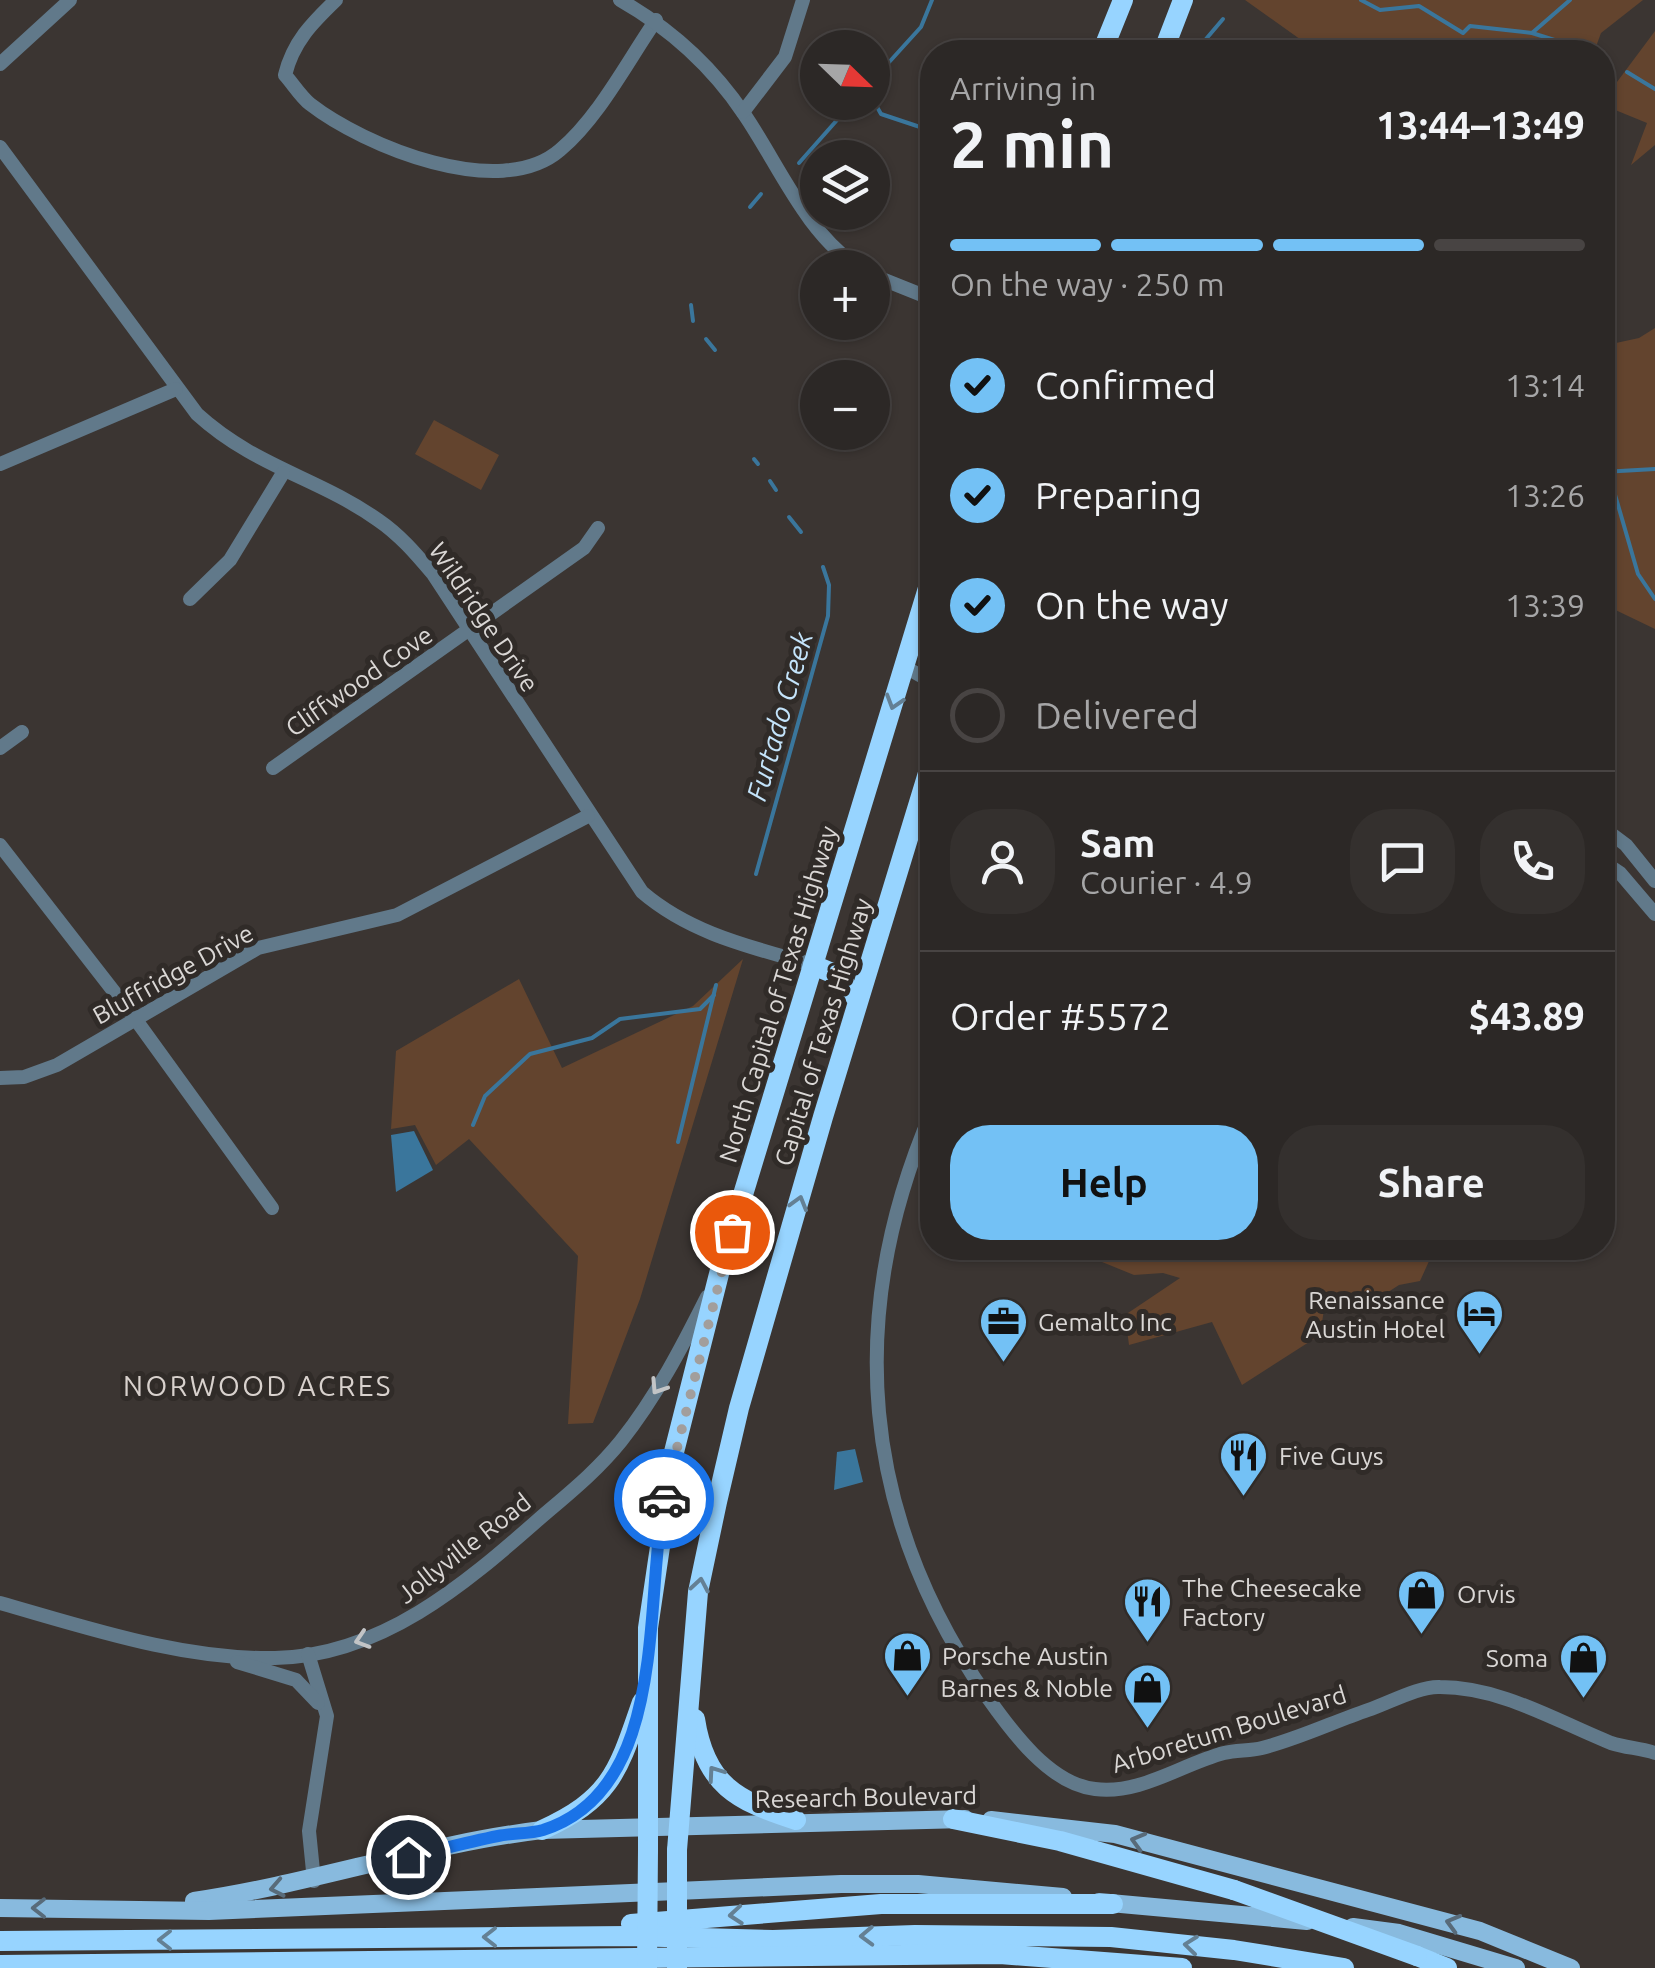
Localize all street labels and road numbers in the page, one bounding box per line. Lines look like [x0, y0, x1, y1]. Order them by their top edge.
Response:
street label: Wildridge Drive [424, 537, 544, 697]
street label: Cliffwood Cove [280, 620, 438, 742]
street label: North Capital of Texas Highway [712, 822, 844, 1166]
street label: Capital of Texas Highway [768, 894, 878, 1170]
street label: Bluffridge Drive [88, 918, 258, 1030]
street label: Jollyville Road [392, 1487, 536, 1609]
street label: Arboretum Boulevard [1108, 1680, 1350, 1778]
street label: Research Boulevard [755, 1781, 977, 1813]

